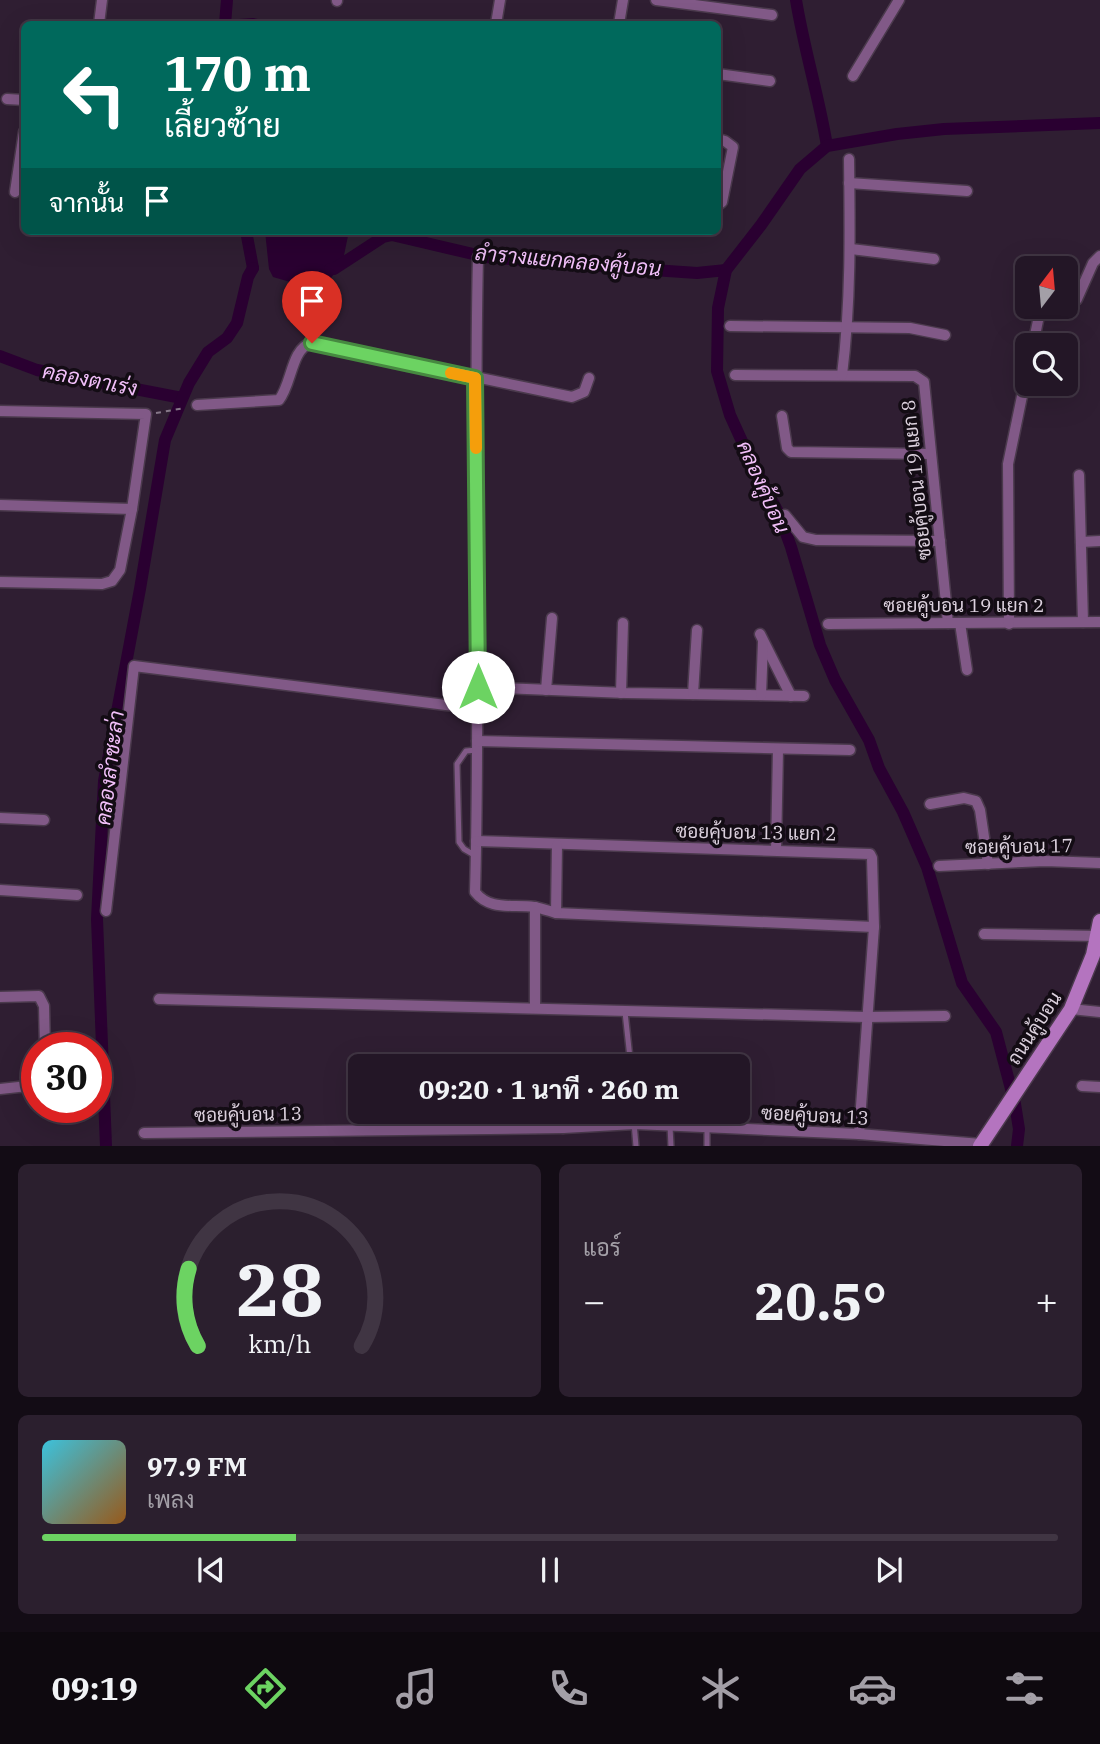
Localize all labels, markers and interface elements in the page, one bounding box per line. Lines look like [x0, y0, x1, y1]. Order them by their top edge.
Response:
text: 170 m [164, 41, 311, 104]
icon: left [49, 49, 140, 140]
text: เลี้ยวซ้าย [164, 104, 281, 146]
icon: arrive [138, 182, 176, 220]
text: จากนั้น [49, 185, 124, 219]
water label: ลำรางแยกคลองคู้บอน [473, 238, 663, 284]
north arrow [1015, 256, 1078, 318]
map controls [1015, 256, 1078, 396]
pin [282, 271, 342, 343]
icon: arrive [293, 282, 331, 320]
button: search [1015, 333, 1078, 396]
water label: คลองตาเร่ง [40, 356, 140, 402]
street label: ซอยคู้บอน 19 แยก 8 [896, 399, 938, 561]
water label: คลองคู้บอน [729, 436, 797, 539]
street label: ซอยคู้บอน 19 แยก 2 [884, 593, 1044, 619]
position arrow [441, 650, 515, 724]
water label: คลองลำชะล่า [88, 709, 130, 827]
street label: ซอยคู้บอน 13 แยก 2 [675, 819, 837, 847]
street label: ซอยคู้บอน 17 [965, 833, 1073, 861]
street label: ถนนคู้บอน [1002, 987, 1068, 1070]
speed limit sign: 30 [21, 1032, 112, 1123]
text: 09:20 · 1 นาที · 260 m [419, 1072, 679, 1106]
street label: ซอยคู้บอน 13 [760, 1100, 870, 1132]
street label: ซอยคู้บอน 13 [194, 1101, 302, 1129]
text: แอร์ [583, 1232, 621, 1262]
text: 28 [236, 1242, 323, 1337]
text: 20.5° [754, 1267, 887, 1334]
text: − [583, 1276, 606, 1325]
text: + [1035, 1276, 1058, 1325]
text: km/h [248, 1327, 311, 1360]
text: 97.9 FM [147, 1449, 247, 1483]
text: เพลง [147, 1484, 194, 1514]
icon: previous [192, 1551, 230, 1589]
icon: pause [531, 1551, 569, 1589]
icon: next [870, 1551, 908, 1589]
icon: directions [241, 1664, 290, 1713]
icon: music [392, 1664, 441, 1713]
icon: phone [544, 1664, 593, 1713]
icon: climate [696, 1664, 745, 1713]
icon: car [848, 1664, 897, 1713]
icon: filters [1000, 1664, 1049, 1713]
text: 09:19 [51, 1667, 138, 1709]

